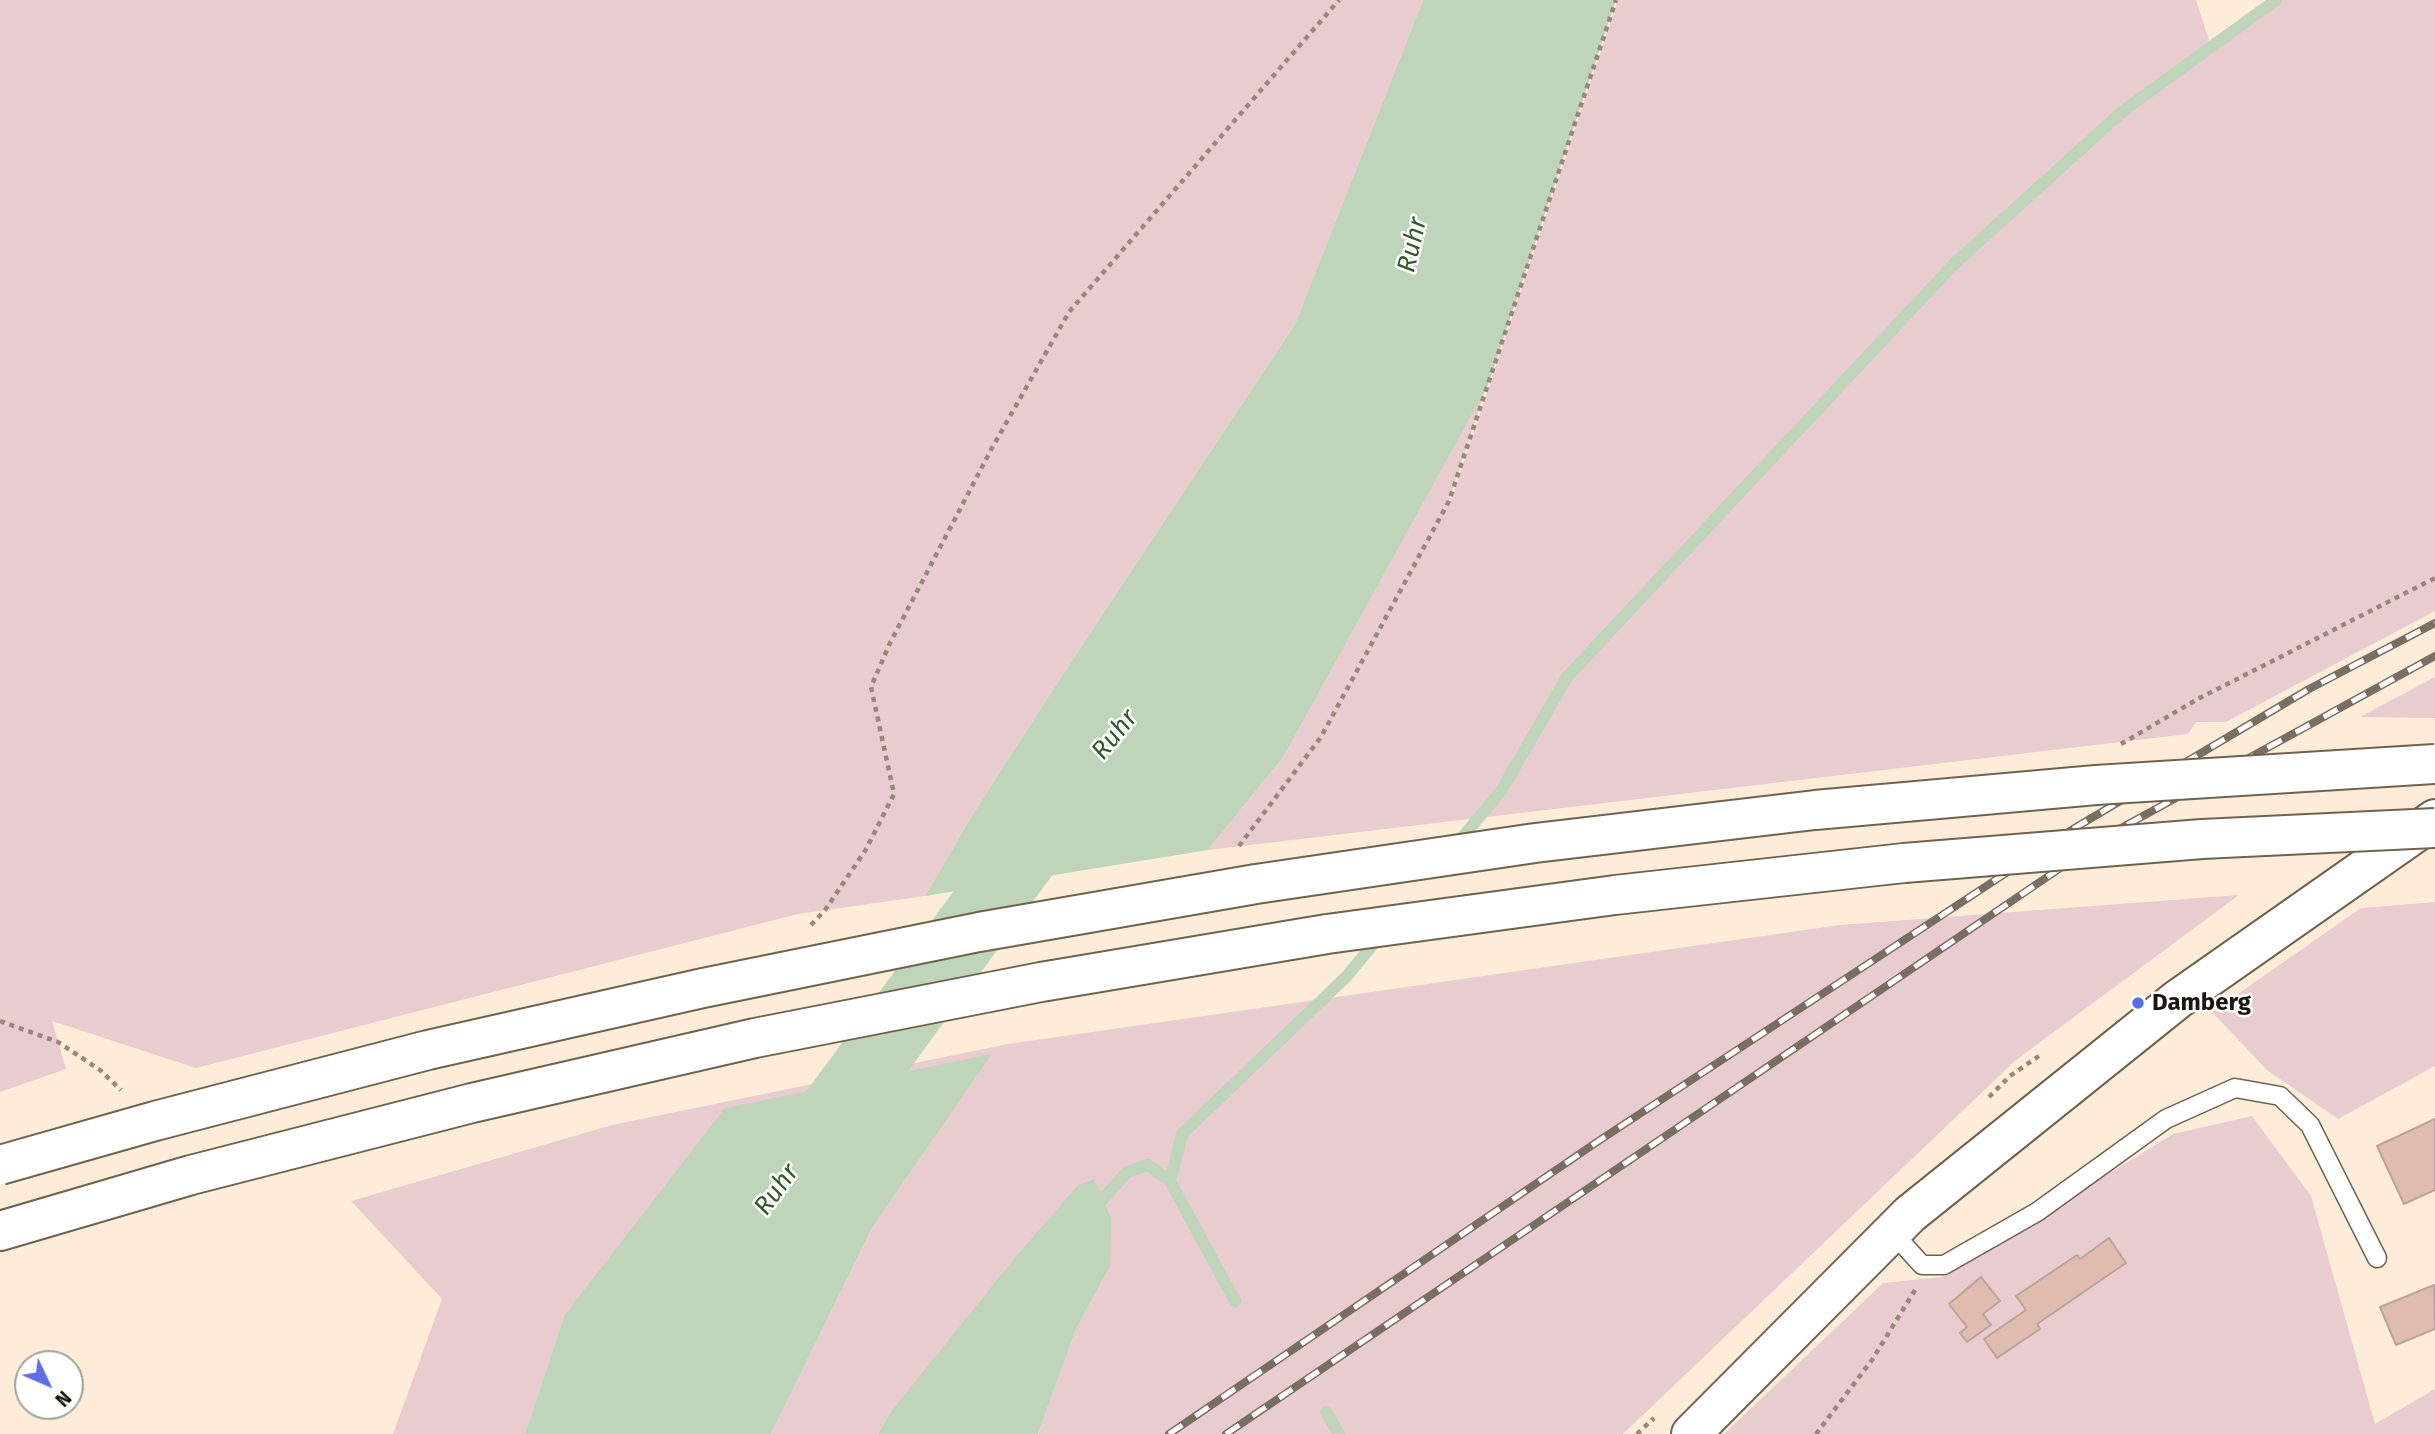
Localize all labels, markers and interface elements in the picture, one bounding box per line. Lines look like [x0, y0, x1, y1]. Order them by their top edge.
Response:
water label: Ruhr [1392, 214, 1434, 276]
water label: Ruhr [1085, 704, 1145, 766]
place label: Damberg [2152, 989, 2251, 1017]
marker: Damberg [2130, 995, 2146, 1011]
water label: Ruhr [748, 1158, 806, 1222]
north arrow [14, 1350, 84, 1420]
text: N [50, 1386, 76, 1411]

